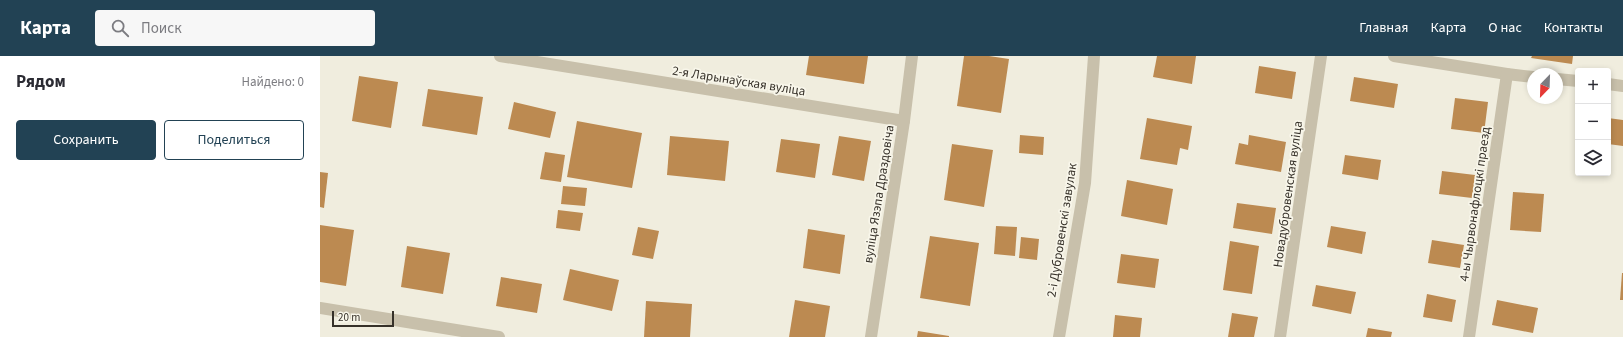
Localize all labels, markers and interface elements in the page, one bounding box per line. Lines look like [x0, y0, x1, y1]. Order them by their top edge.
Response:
search box [95, 10, 375, 46]
text: Карта [20, 15, 71, 42]
icon: search [109, 17, 131, 39]
text: Поиск [141, 18, 182, 39]
text: Главная [1359, 18, 1408, 38]
text: Карта [1430, 18, 1466, 38]
text: О нас [1488, 18, 1522, 38]
text: Контакты [1544, 18, 1603, 38]
street label: 2-я Ларынаўская вуліца [671, 62, 807, 100]
north arrow [1527, 68, 1563, 104]
map controls [1575, 68, 1611, 176]
button: + [1575, 68, 1611, 104]
text: Рядом [16, 70, 66, 94]
text: Найдено: 0 [242, 73, 304, 91]
button: − [1575, 104, 1611, 140]
button: Сохранить [16, 120, 156, 160]
button: Поделиться [164, 120, 304, 160]
street label: Новадубровенская вуліца [1269, 120, 1307, 269]
street label: вуліца Язэпа Драздовіча [859, 124, 899, 265]
street label: 4-ы Чырвонафлоцкі праезд [1455, 125, 1495, 283]
button: layers [1575, 140, 1611, 176]
street label: 2-і Дубровенскі завулак [1042, 161, 1082, 298]
scale bar [332, 309, 394, 328]
text: 20 m [338, 310, 360, 325]

